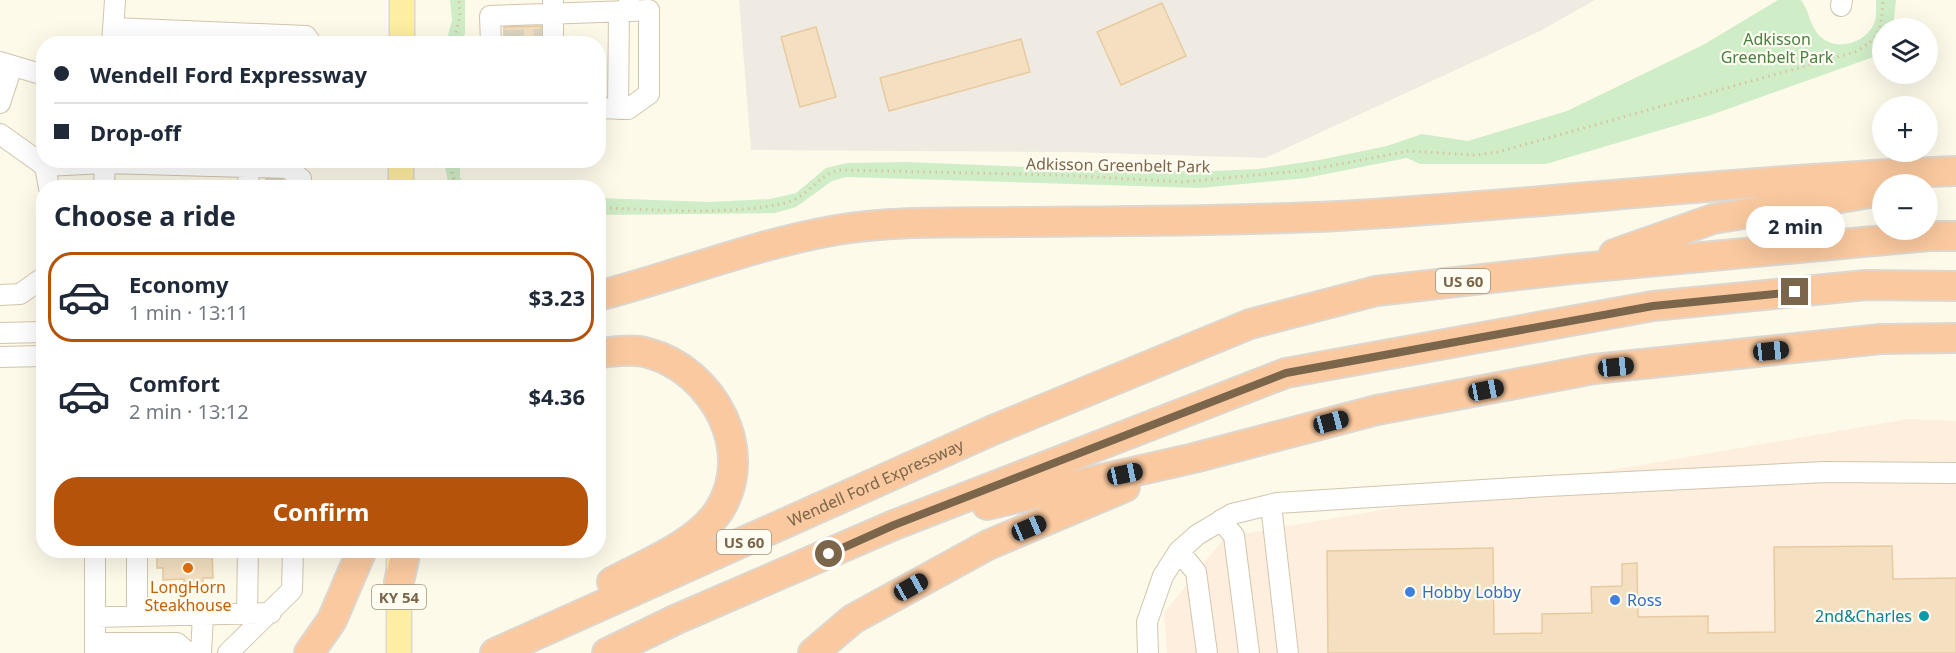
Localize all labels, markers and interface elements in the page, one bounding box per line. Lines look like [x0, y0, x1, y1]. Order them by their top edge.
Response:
map controls [1872, 18, 1938, 240]
button: layers [1872, 18, 1938, 84]
park label: Adkisson Greenbelt Park [1721, 28, 1834, 68]
text: Wendell Ford Expressway [90, 59, 367, 89]
button: + [1872, 96, 1938, 162]
text: Drop-off [90, 117, 181, 147]
street label: Adkisson Greenbelt Park [1026, 152, 1211, 178]
button: − [1872, 174, 1938, 240]
text: Choose a ride [54, 197, 236, 234]
callout: 2 min [1746, 205, 1844, 247]
text: 2 min [1768, 213, 1823, 240]
text: Economy [129, 269, 228, 299]
road number: US 60 [1436, 269, 1490, 293]
icon: car [57, 270, 111, 324]
route end [1781, 278, 1808, 305]
text: $3.23 [528, 282, 585, 312]
text: 1 min · 13:11 [129, 299, 249, 326]
car [1752, 340, 1790, 362]
car [1597, 356, 1635, 378]
text: Comfort [129, 368, 220, 398]
icon: car [57, 369, 111, 423]
car [1467, 378, 1505, 402]
text: $4.36 [528, 381, 585, 411]
text: 2 min · 13:12 [129, 398, 249, 425]
car [1311, 409, 1351, 435]
street label: Wendell Ford Expressway [784, 433, 968, 532]
car [1106, 461, 1144, 487]
button: Confirm [54, 477, 588, 546]
car [1009, 513, 1049, 543]
road number: US 60 [717, 530, 771, 554]
route start [815, 540, 842, 567]
marker: LongHorn Steakhouse [181, 561, 195, 575]
car [891, 570, 931, 604]
place label: LongHorn Steakhouse [144, 576, 232, 616]
place label: Hobby Lobby [1422, 581, 1522, 603]
road number: KY 54 [372, 585, 426, 609]
marker: Hobby Lobby [1403, 585, 1417, 599]
place label: Ross [1627, 589, 1662, 611]
marker: Ross [1608, 593, 1622, 607]
place label: 2nd&Charles [1815, 605, 1912, 627]
marker: 2nd&Charles [1917, 609, 1931, 623]

